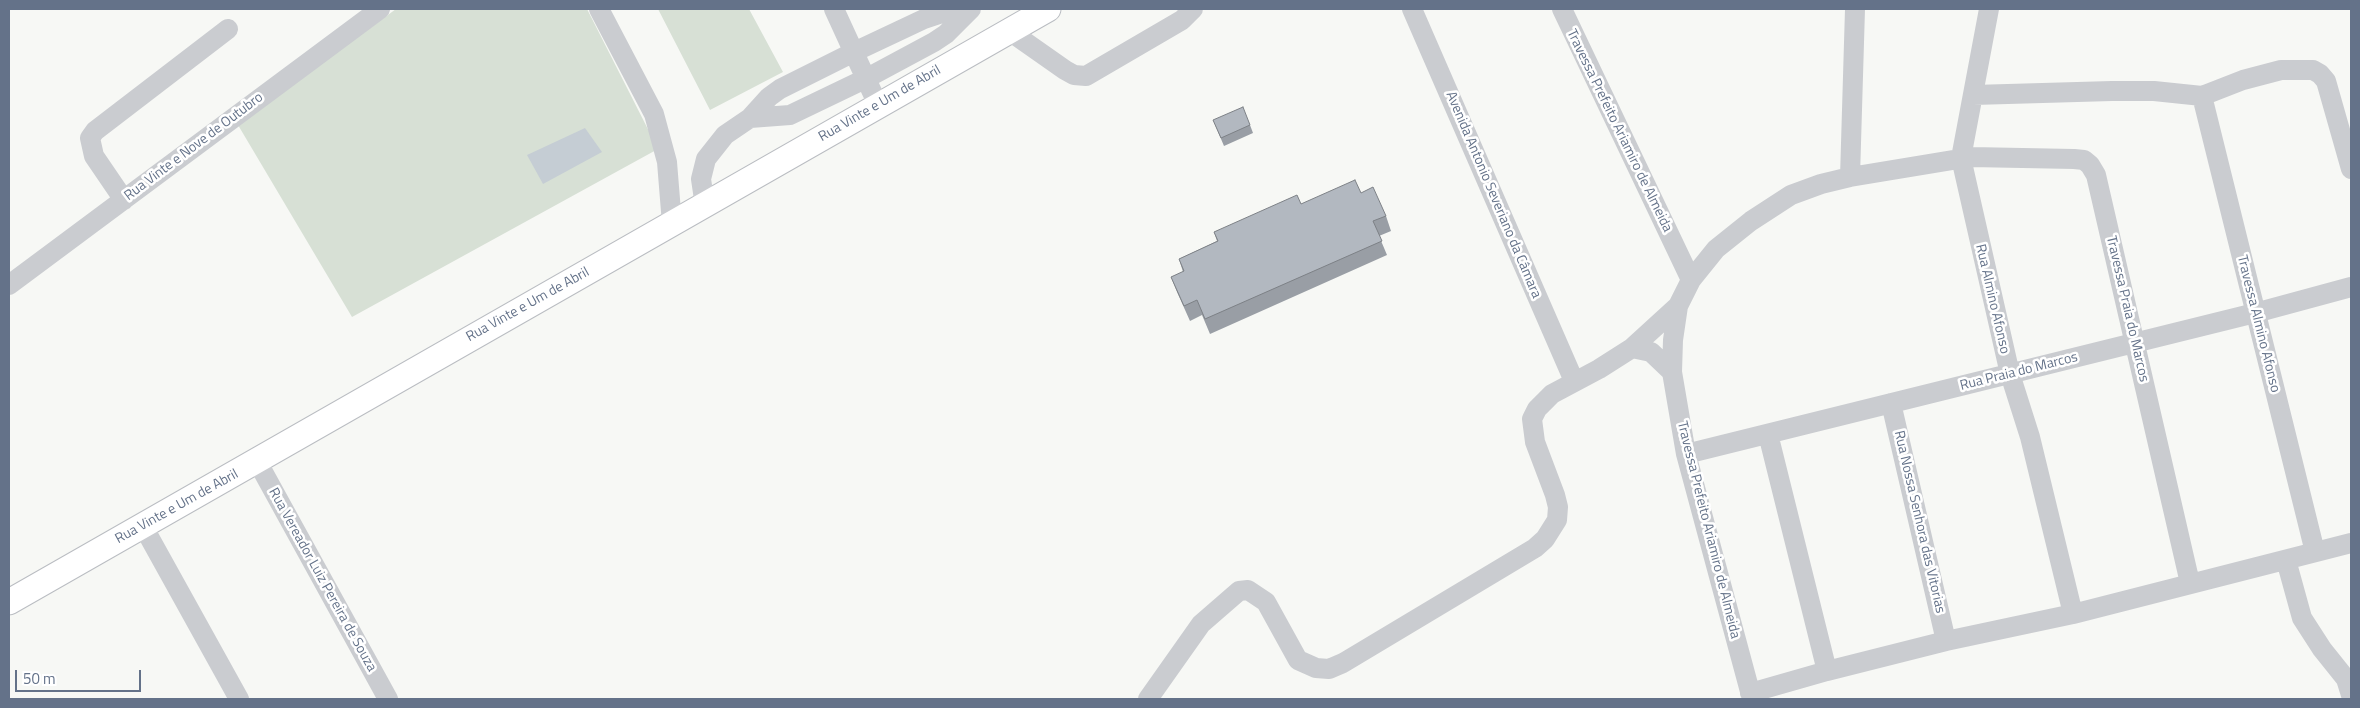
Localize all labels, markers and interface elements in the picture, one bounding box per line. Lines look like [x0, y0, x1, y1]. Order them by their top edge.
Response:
street label: Travessa Prefeito Ariamiro de Almeida [1562, 27, 1676, 235]
street label: Rua Vinte e Um de Abril [816, 62, 944, 146]
street label: Rua Vinte e Nove de Outubro [121, 89, 267, 205]
street label: Avenida Antonio Severiano da Câmara [1442, 89, 1544, 301]
street label: Travessa Praia do Marcos [2102, 234, 2152, 384]
street label: Rua Almino Afonso [1971, 243, 2013, 355]
street label: Travessa Almino Afonso [2233, 254, 2283, 394]
street label: Rua Vinte e Um de Abril [463, 264, 593, 346]
street label: Rua Praia do Marcos [1958, 349, 2080, 395]
street label: Travessa Prefeito Ariamiro de Almeida [1673, 420, 1743, 640]
street label: Rua Nossa Senhora das Vitorias [1890, 429, 1948, 615]
street label: Rua Vinte e Um de Abril [112, 466, 242, 548]
street label: Rua Vereador Luiz Pereira de Souza [264, 485, 380, 675]
scale bar [18, 660, 144, 692]
text: 50 m [23, 667, 56, 690]

